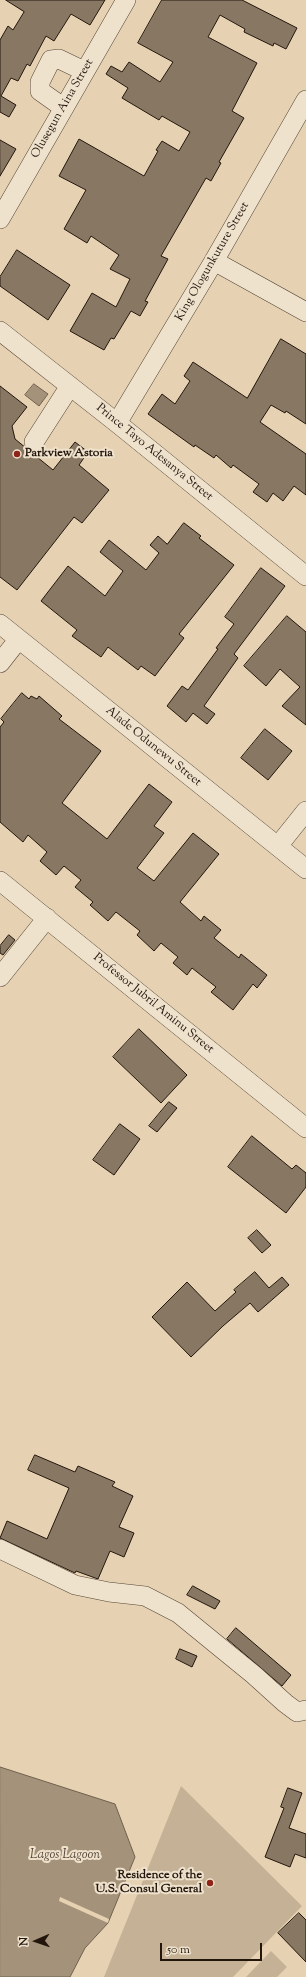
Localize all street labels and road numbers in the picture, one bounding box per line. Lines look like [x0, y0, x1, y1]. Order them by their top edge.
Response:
street label: Olusegun Aina Street [29, 57, 97, 161]
street label: King Ologunkuture Street [173, 200, 253, 324]
street label: Prince Tayo Adesanya Street [93, 401, 215, 505]
street label: Alade Odunewu Street [102, 704, 204, 790]
street label: Professor Jubril Aminu Street [90, 951, 216, 1057]

